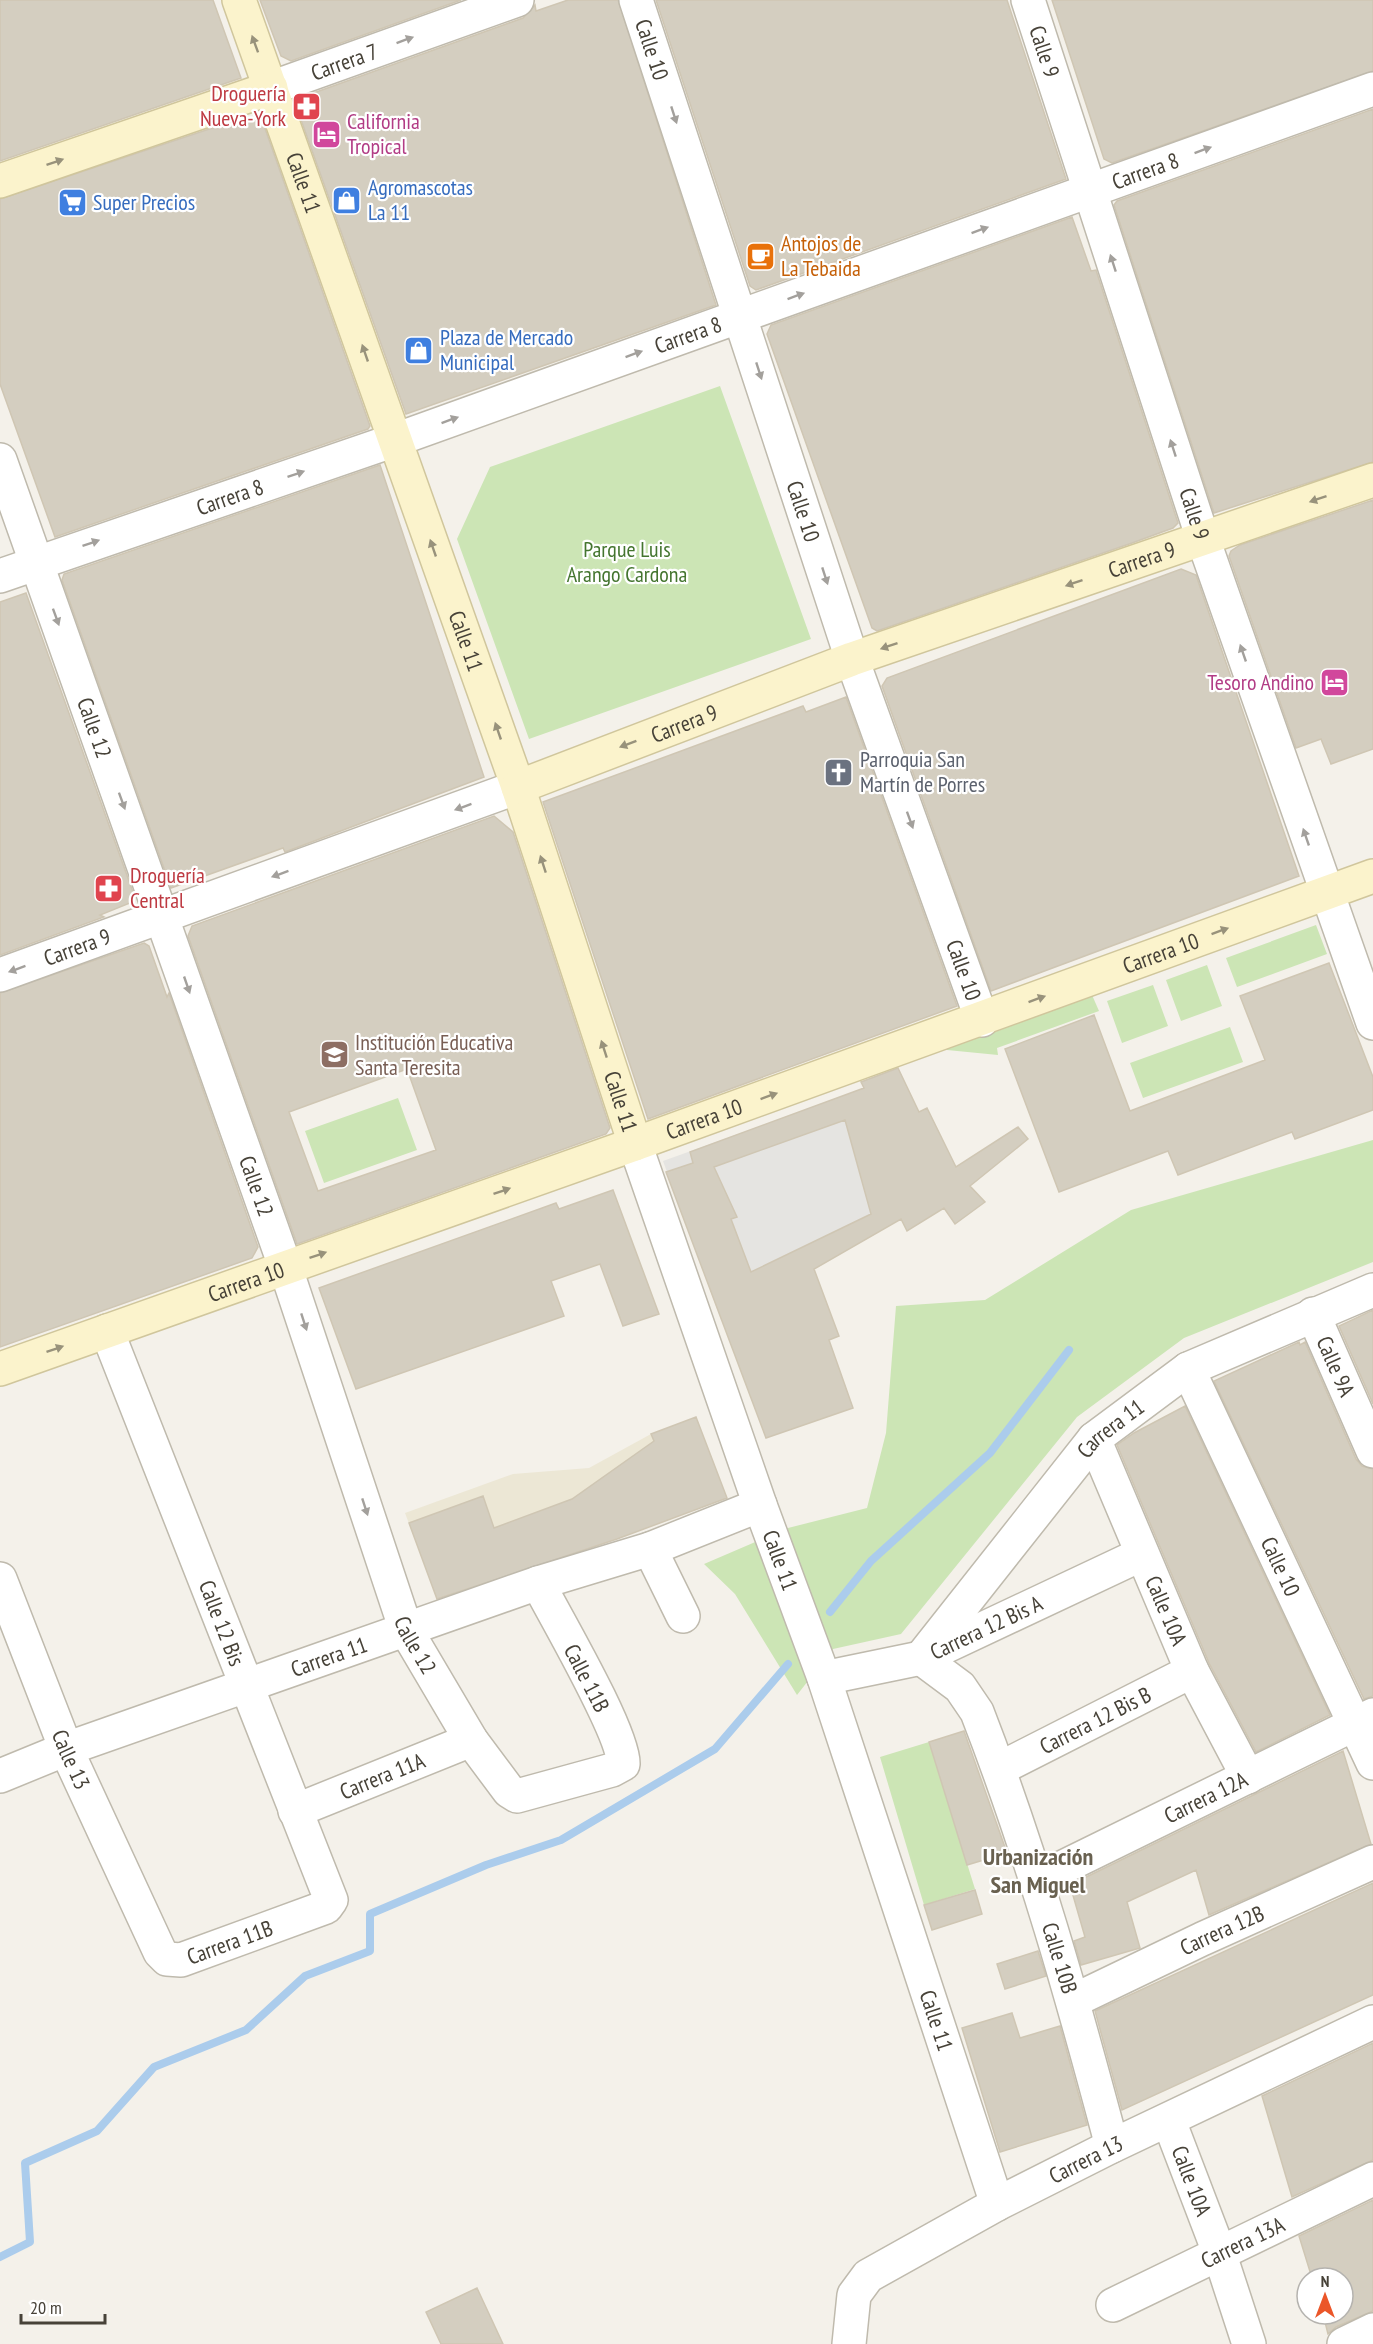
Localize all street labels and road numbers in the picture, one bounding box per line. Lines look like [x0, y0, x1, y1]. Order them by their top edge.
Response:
street label: Calle 10 [629, 15, 675, 84]
street label: Calle 9 [1023, 22, 1066, 81]
street label: Carrera 7 [307, 37, 382, 87]
street label: Carrera 8 [1108, 146, 1183, 196]
street label: Calle 11 [280, 149, 327, 217]
street label: Carrera 8 [651, 310, 725, 360]
street label: Carrera 8 [192, 472, 267, 521]
street label: Calle 10 [781, 477, 827, 545]
street label: Calle 9 [1173, 484, 1216, 543]
street label: Carrera 9 [1104, 535, 1179, 584]
street label: Calle 11 [443, 607, 490, 675]
street label: Calle 12 [71, 694, 118, 762]
street label: Carrera 9 [647, 698, 722, 749]
street label: Carrera 9 [40, 922, 114, 972]
street label: Carrera 10 [1119, 926, 1203, 980]
street label: Calle 10 [940, 936, 988, 1004]
street label: Calle 11 [598, 1068, 644, 1136]
street label: Carrera 10 [662, 1092, 746, 1146]
street label: Calle 12 [233, 1152, 280, 1220]
street label: Carrera 10 [204, 1255, 288, 1308]
street label: Calle 9A [1310, 1332, 1362, 1401]
street label: Carrera 11 [1070, 1393, 1150, 1464]
street label: Calle 11 [756, 1526, 804, 1594]
street label: Calle 10 [1255, 1532, 1307, 1601]
street label: Calle 10A [1139, 1571, 1194, 1650]
street label: Calle 12 Bis [193, 1576, 251, 1670]
street label: Carrera 12 Bis A [925, 1589, 1047, 1666]
street label: Calle 12 [388, 1613, 443, 1679]
street label: Carrera 11 [287, 1630, 371, 1683]
street label: Calle 11B [558, 1639, 616, 1717]
street label: Carrera 12 Bis B [1035, 1680, 1156, 1760]
street label: Calle 13 [46, 1726, 97, 1794]
street label: Carrera 11A [335, 1746, 429, 1806]
street label: Carrera 12A [1159, 1765, 1253, 1829]
street label: Carrera 12B [1175, 1899, 1268, 1962]
street label: Carrera 11B [183, 1914, 277, 1971]
street label: Calle 10B [1036, 1919, 1084, 1997]
street label: Calle 11 [914, 1986, 960, 2055]
street label: Carrera 13 [1044, 2129, 1127, 2190]
street label: Calle 10A [1166, 2142, 1218, 2220]
street label: Carrera 13A [1196, 2210, 1289, 2274]

